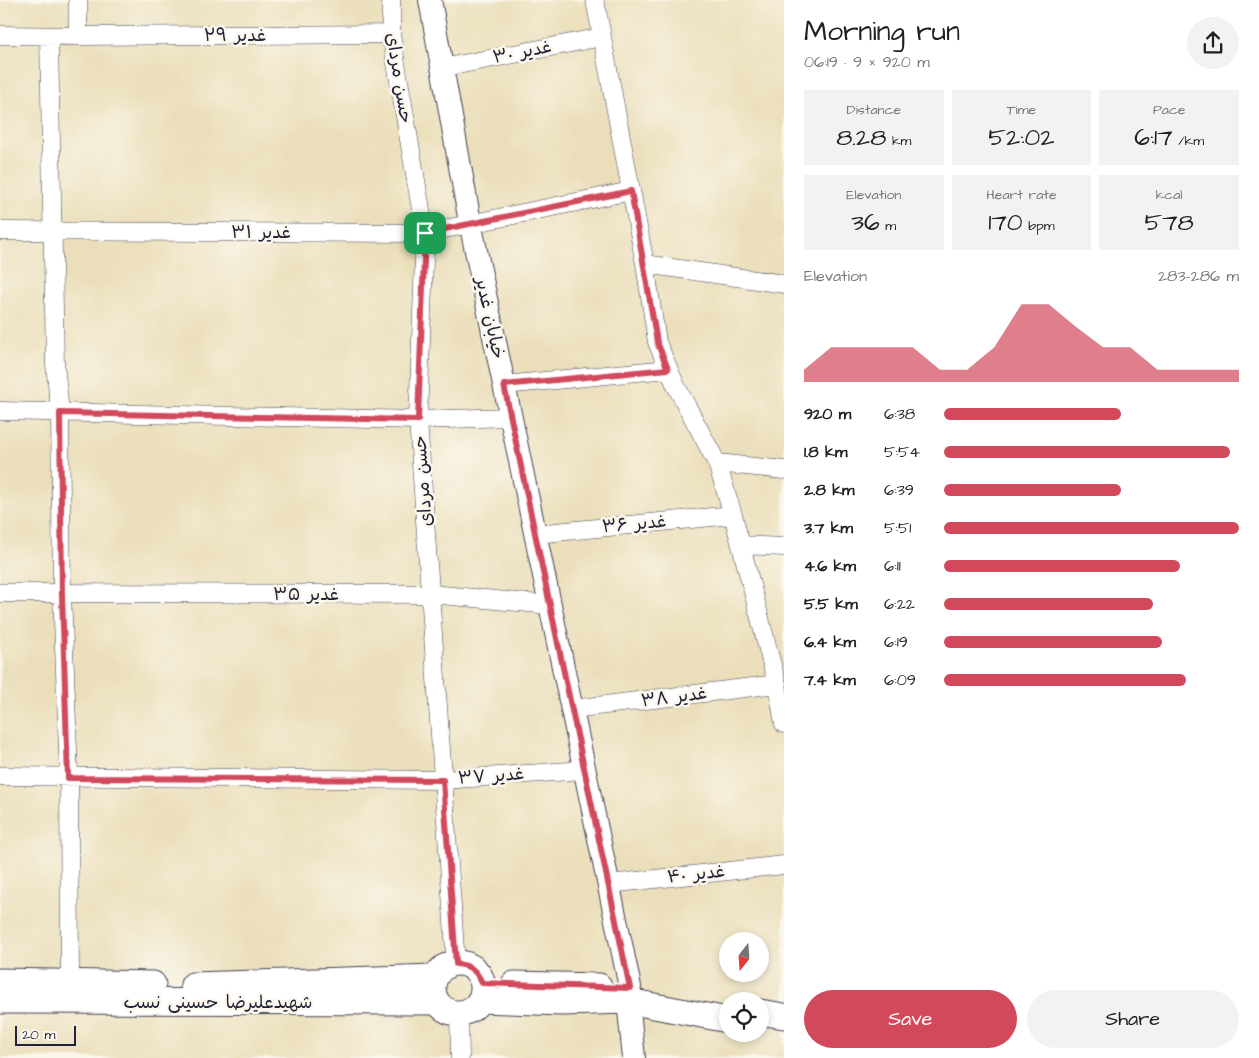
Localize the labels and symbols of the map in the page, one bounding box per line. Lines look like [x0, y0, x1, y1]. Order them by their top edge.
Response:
street label: غدیر ۲۹ [204, 23, 266, 48]
street label: حسن مردای [380, 31, 418, 125]
street label: غدیر ۳۰ [490, 34, 554, 70]
pin [404, 212, 446, 254]
street label: غدیر ۳۱ [231, 220, 291, 245]
street label: خیابان غدیر [469, 273, 511, 361]
street label: حسن مردای [407, 435, 439, 527]
street label: غدیر ۳۶ [601, 509, 667, 539]
street label: غدیر ۳۵ [273, 582, 339, 607]
street label: غدیر ۳۸ [640, 681, 708, 713]
street label: غدیر ۳۷ [457, 761, 525, 791]
street label: غدیر ۴۰ [666, 859, 726, 889]
north arrow [719, 932, 769, 982]
street label: شهیدعلیرضا حسینی نسب [123, 990, 313, 1015]
scale bar [15, 1023, 76, 1046]

